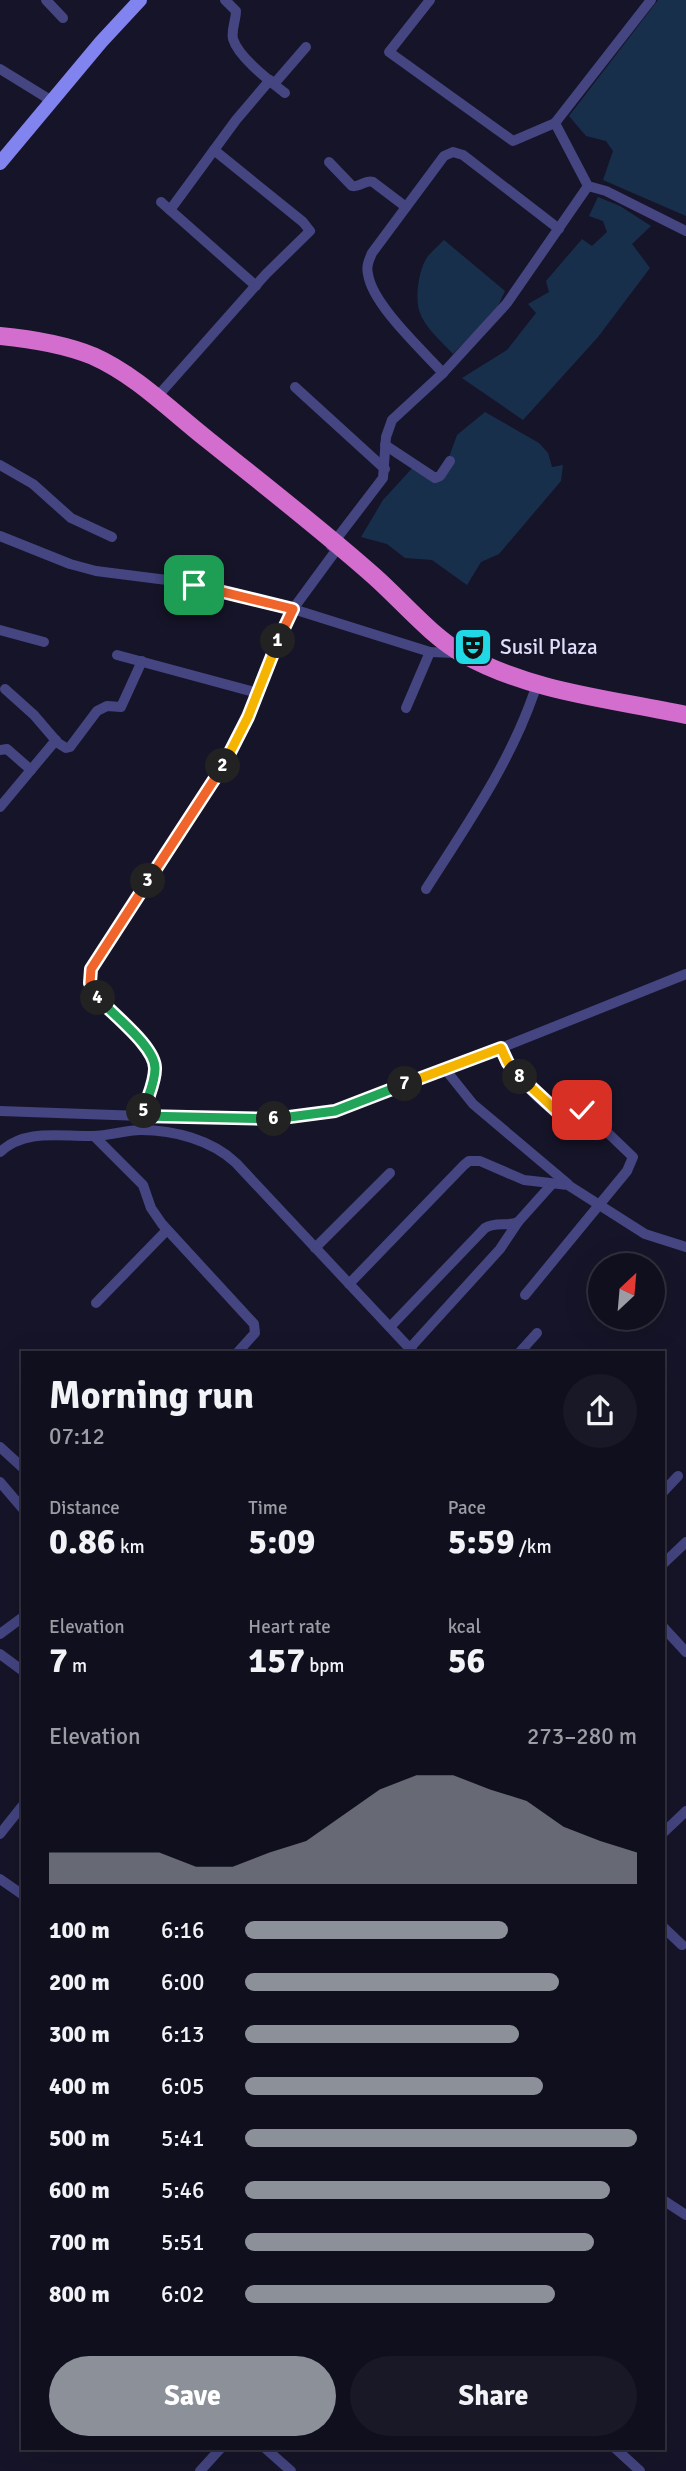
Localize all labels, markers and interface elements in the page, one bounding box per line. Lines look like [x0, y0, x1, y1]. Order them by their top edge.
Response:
pin [164, 555, 224, 615]
icon: arrive [175, 566, 213, 604]
pin: 1 [260, 624, 296, 658]
theatre icon: Susil Plaza [452, 626, 494, 668]
text: 1 [272, 628, 283, 652]
place label: Susil Plaza [500, 634, 598, 660]
pin: 2 [206, 748, 241, 784]
text: 2 [217, 753, 228, 777]
pin: 3 [130, 864, 166, 898]
text: 3 [142, 868, 153, 892]
pin: 4 [80, 981, 116, 1016]
text: 4 [92, 985, 103, 1009]
pin: 8 [503, 1060, 538, 1094]
text: 8 [514, 1064, 525, 1088]
pin: 7 [388, 1066, 422, 1102]
text: 7 [399, 1071, 410, 1095]
pin [552, 1080, 612, 1140]
icon: check [563, 1091, 601, 1129]
pin: 5 [127, 1094, 162, 1128]
text: 5 [138, 1098, 149, 1122]
pin: 6 [256, 1102, 292, 1136]
text: 6 [268, 1106, 279, 1130]
north arrow [588, 1253, 665, 1330]
map controls [588, 1253, 665, 1330]
text: Morning run [49, 1372, 254, 1419]
button: share [563, 1374, 637, 1448]
text: 07:12 [49, 1422, 105, 1451]
text: Distance [49, 1496, 120, 1520]
text: Time [248, 1496, 287, 1520]
text: Pace [448, 1496, 486, 1520]
text: 0.86 [49, 1520, 116, 1563]
text: 5:09 [248, 1520, 315, 1563]
text: 5:59 [448, 1520, 515, 1563]
text: km [116, 1535, 145, 1559]
text: /km [515, 1535, 552, 1559]
text: Elevation [49, 1615, 125, 1639]
text: Heart rate [248, 1615, 331, 1639]
text: kcal [448, 1615, 481, 1639]
text: 7 [49, 1639, 68, 1682]
text: 157 [248, 1639, 305, 1682]
text: 56 [448, 1639, 485, 1682]
text: m [68, 1654, 87, 1678]
text: bpm [305, 1654, 344, 1678]
text: Elevation [49, 1722, 141, 1751]
text: 273–280 m [527, 1722, 637, 1751]
text: 100 m [49, 1916, 110, 1945]
text: 6:16 [161, 1916, 204, 1945]
text: 200 m [49, 1968, 110, 1997]
text: 6:00 [161, 1968, 204, 1997]
text: 300 m [49, 2020, 110, 2049]
text: 6:13 [161, 2020, 204, 2049]
text: 400 m [49, 2072, 110, 2101]
text: 6:05 [161, 2072, 204, 2101]
text: 500 m [49, 2124, 110, 2153]
text: 5:41 [161, 2124, 204, 2153]
text: 600 m [49, 2176, 110, 2205]
text: 5:46 [161, 2176, 204, 2205]
text: 700 m [49, 2228, 110, 2257]
text: 5:51 [161, 2228, 204, 2257]
text: 800 m [49, 2280, 110, 2309]
text: 6:02 [161, 2280, 204, 2309]
button: Save [49, 2356, 336, 2436]
button: Share [350, 2356, 637, 2436]

